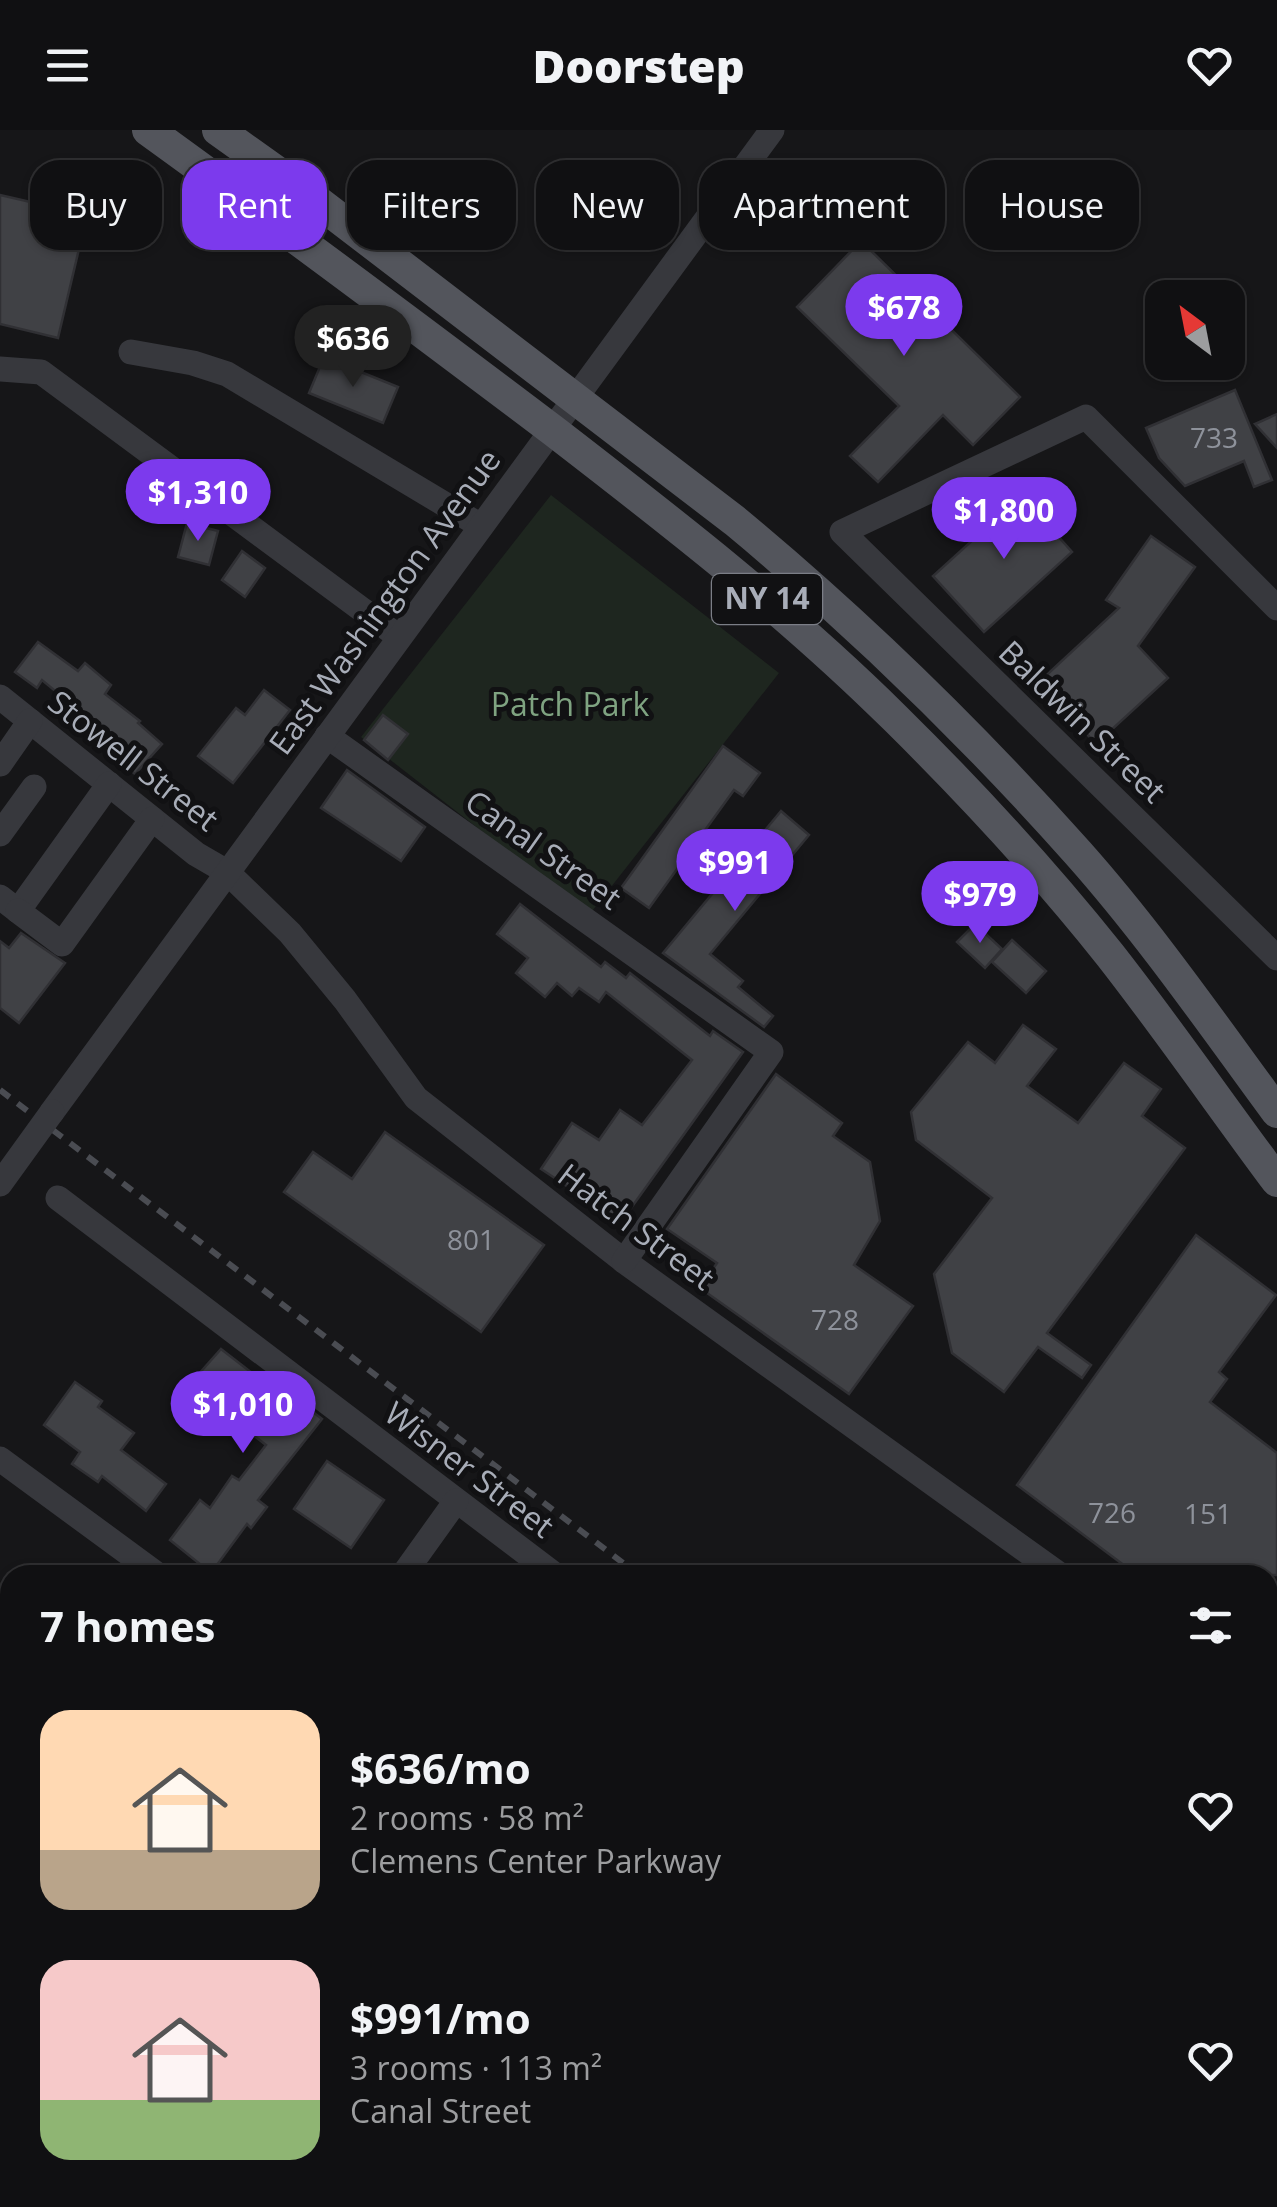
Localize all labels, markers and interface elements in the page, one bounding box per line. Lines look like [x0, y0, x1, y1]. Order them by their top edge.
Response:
text: Doorstep [532, 35, 745, 96]
icon: menu [40, 38, 95, 93]
icon: heart [1182, 38, 1237, 93]
chip: Buy [30, 160, 162, 250]
chip: Rent [182, 160, 327, 250]
chip: Filters [347, 160, 516, 250]
chip: New [536, 160, 679, 250]
chip: Apartment [699, 160, 945, 250]
chip: House [965, 160, 1139, 250]
pin: $678 [845, 274, 963, 359]
north arrow [1145, 280, 1245, 380]
map controls [1145, 280, 1245, 380]
text: $678 [867, 285, 941, 328]
pin: $636 [294, 305, 412, 390]
text: $636 [316, 316, 390, 359]
house number: 733 [1190, 418, 1238, 456]
street label: East Washington Avenue [258, 440, 509, 763]
pin: $1,310 [117, 459, 279, 544]
text: $1,310 [148, 470, 248, 513]
pin: $1,800 [923, 477, 1085, 562]
text: $1,800 [954, 488, 1054, 531]
road number: NY 14 [712, 574, 822, 624]
street label: Baldwin Street [990, 630, 1176, 812]
street label: Stowell Street [40, 680, 228, 840]
park label: Patch Park [491, 682, 650, 725]
street label: Canal Street [457, 779, 630, 918]
pin: $991 [676, 829, 794, 914]
text: $991 [698, 840, 772, 883]
pin: $979 [921, 861, 1039, 946]
text: $979 [943, 872, 1017, 915]
street label: Hatch Street [550, 1153, 724, 1299]
house number: 801 [447, 1220, 495, 1258]
house number: 728 [811, 1300, 859, 1338]
pin: $1,010 [162, 1371, 324, 1456]
text: $1,010 [193, 1382, 293, 1425]
street label: Wisner Street [377, 1391, 563, 1547]
house number: 726 [1088, 1493, 1136, 1531]
house number: 151 [1184, 1494, 1232, 1532]
text: 7 homes [40, 1597, 215, 1654]
icon: filters [1183, 1598, 1238, 1653]
text: $636/mo [350, 1739, 531, 1796]
icon: home [120, 1750, 240, 1870]
icon: heart [1183, 1783, 1238, 1838]
text: 2 rooms · 58 m² [350, 1796, 584, 1839]
text: Clemens Center Parkway [350, 1839, 721, 1882]
text: $991/mo [350, 1989, 531, 2046]
icon: home [120, 2000, 240, 2120]
icon: heart [1183, 2033, 1238, 2088]
text: 3 rooms · 113 m² [350, 2046, 602, 2089]
text: Canal Street [350, 2089, 531, 2132]

